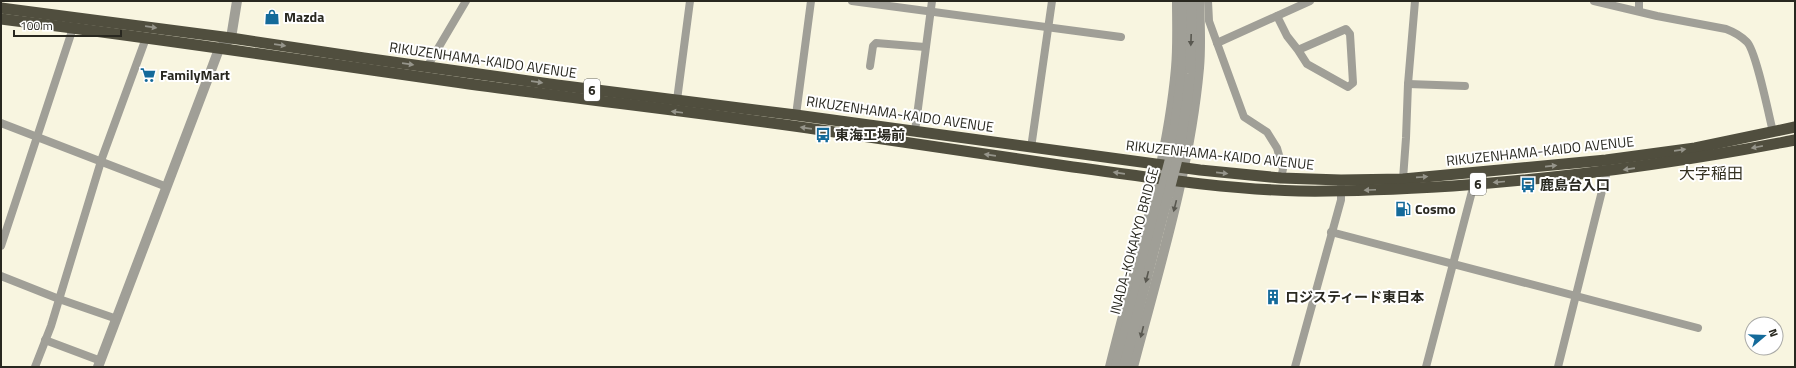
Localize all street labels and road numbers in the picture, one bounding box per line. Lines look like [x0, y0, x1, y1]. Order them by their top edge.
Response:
street label: RIKUZENHAMA-KAIDO AVENUE [388, 36, 578, 83]
road number: 6 [584, 79, 600, 101]
street label: RIKUZENHAMA-KAIDO AVENUE [805, 90, 995, 137]
street label: RIKUZENHAMA-KAIDO AVENUE [1445, 130, 1635, 171]
street label: RIKUZENHAMA-KAIDO AVENUE [1125, 134, 1315, 175]
street label: INADA-KOKAKYO BRIDGE [1104, 165, 1163, 317]
road number: 6 [1470, 173, 1486, 195]

